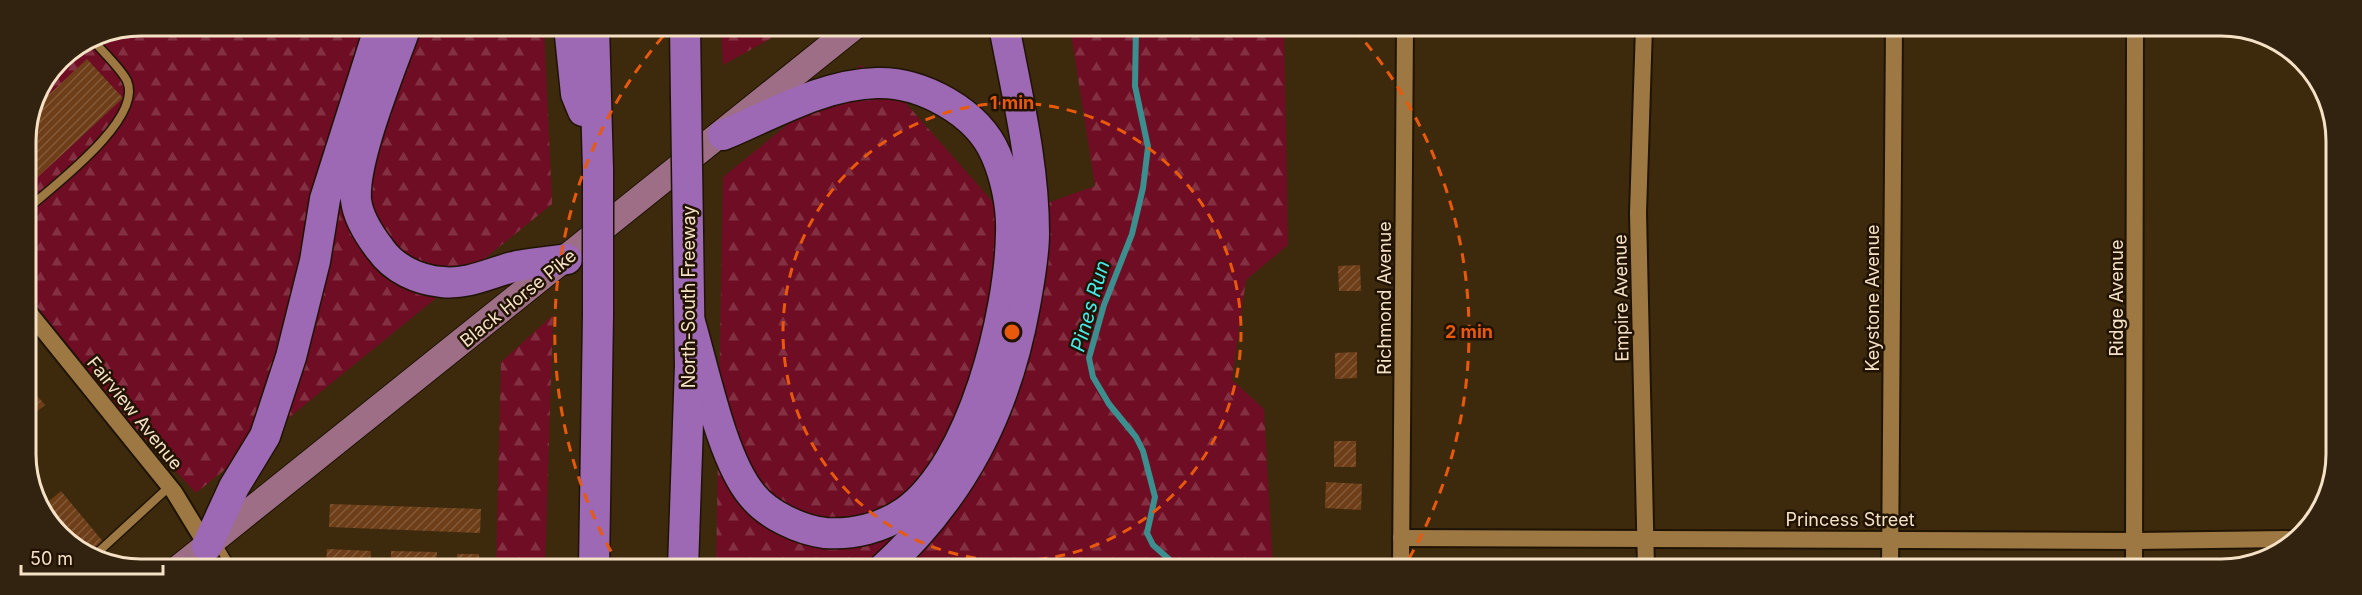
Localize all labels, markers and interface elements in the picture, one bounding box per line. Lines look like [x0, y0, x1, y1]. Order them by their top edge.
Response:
text: 1 min [990, 92, 1034, 113]
street label: North-South Freeway [678, 206, 699, 388]
street label: Richmond Avenue [1374, 221, 1395, 375]
street label: Keystone Avenue [1862, 224, 1883, 372]
street label: Empire Avenue [1609, 234, 1633, 362]
street label: Ridge Avenue [2106, 240, 2127, 356]
street label: Black Horse Pike [456, 245, 580, 351]
water label: Pines Run [1066, 258, 1114, 354]
text: 2 min [1445, 321, 1493, 342]
centre of rings [1002, 322, 1022, 342]
street label: Fairview Avenue [83, 352, 187, 474]
street label: Princess Street [1785, 509, 1915, 530]
scale bar [21, 538, 164, 576]
text: 50 m [30, 548, 73, 569]

